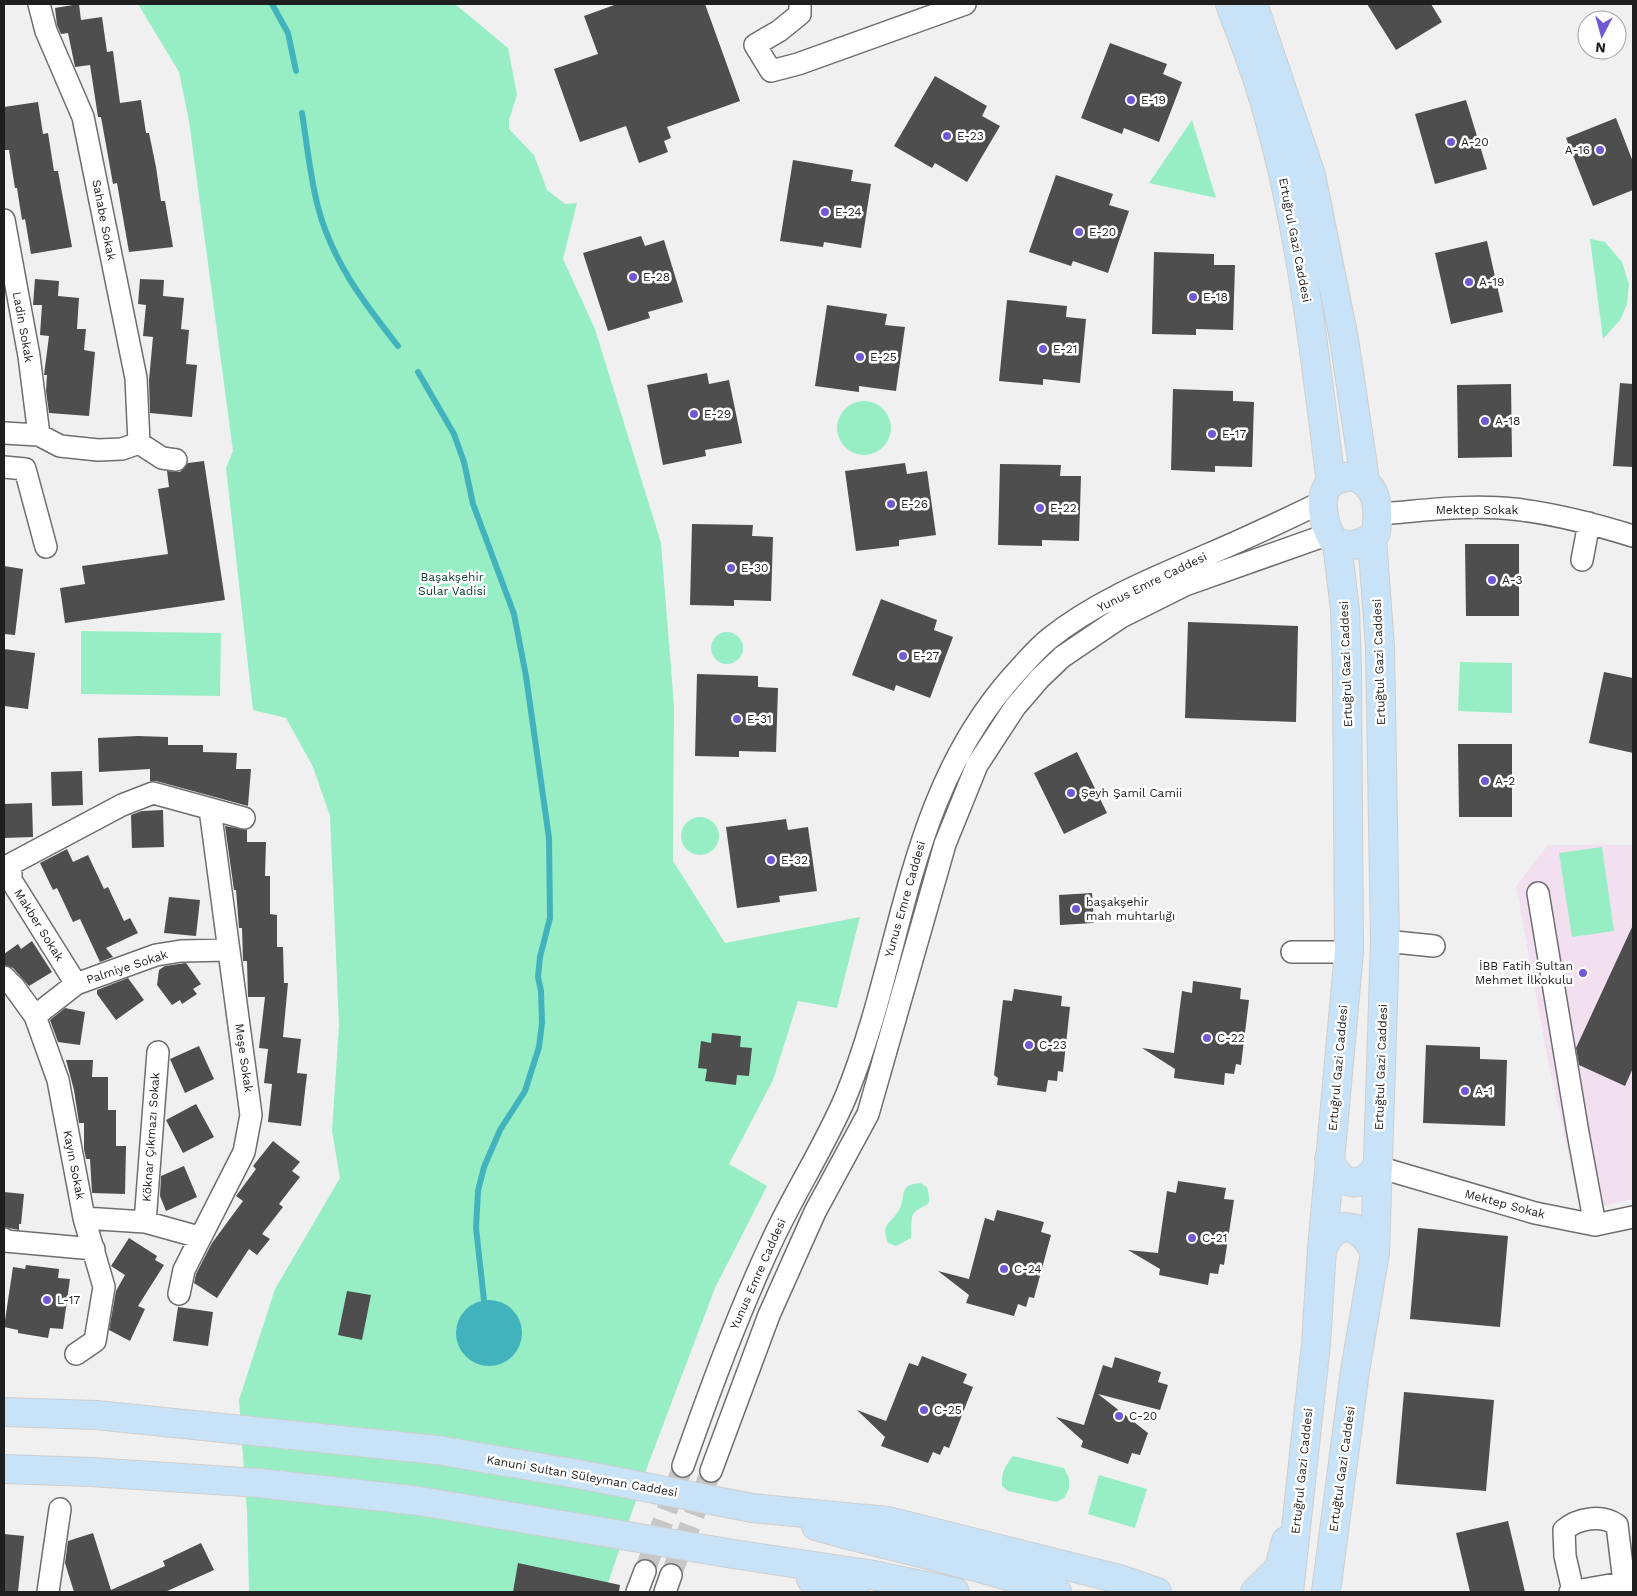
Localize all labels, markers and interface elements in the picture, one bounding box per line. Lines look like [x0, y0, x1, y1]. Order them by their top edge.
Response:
north arrow [1577, 10, 1627, 60]
text: N [1595, 39, 1607, 56]
place label: E-19 [1141, 93, 1166, 107]
marker: E-19 [1125, 94, 1137, 106]
place label: E-23 [957, 129, 984, 143]
marker: E-23 [941, 130, 953, 142]
place label: A-20 [1461, 135, 1489, 149]
marker: A-20 [1445, 136, 1457, 148]
place label: A-16 [1565, 143, 1590, 157]
marker: A-16 [1594, 144, 1606, 156]
street label: Ertuğrul Gazi Caddesi [1276, 177, 1314, 303]
street label: Sahabe Sokak [89, 178, 119, 262]
place label: E-24 [835, 205, 862, 219]
marker: E-24 [819, 206, 831, 218]
place label: E-20 [1089, 225, 1116, 239]
marker: E-20 [1073, 226, 1085, 238]
place label: E-28 [643, 270, 670, 284]
marker: E-28 [627, 271, 639, 283]
place label: A-19 [1479, 275, 1504, 289]
marker: A-19 [1463, 276, 1475, 288]
place label: E-18 [1203, 290, 1228, 304]
street label: Ladin Sokak [10, 291, 36, 364]
marker: E-18 [1187, 291, 1199, 303]
place label: E-21 [1053, 342, 1077, 356]
marker: E-21 [1037, 343, 1049, 355]
place label: E-25 [870, 350, 897, 364]
marker: E-25 [854, 351, 866, 363]
place label: E-29 [704, 407, 731, 421]
marker: E-29 [688, 408, 700, 420]
place label: A-18 [1495, 414, 1520, 428]
marker: A-18 [1479, 415, 1491, 427]
place label: E-17 [1222, 427, 1246, 441]
marker: E-17 [1206, 428, 1218, 440]
place label: E-26 [901, 497, 928, 511]
marker: E-26 [885, 498, 897, 510]
place label: E-22 [1050, 501, 1077, 515]
marker: E-22 [1034, 502, 1046, 514]
street label: Mektep Sokak [1436, 503, 1519, 517]
street label: Yunus Emre Caddesi [1095, 549, 1209, 615]
place label: E-30 [741, 561, 769, 575]
marker: E-30 [725, 562, 737, 574]
park label: Başakşehir Sular Vadisi [418, 570, 486, 598]
place label: A-3 [1502, 573, 1523, 587]
marker: A-3 [1486, 574, 1498, 586]
street label: Ertuğtul Gazi Caddesi [1370, 599, 1388, 725]
street label: Ertuğrul Gazi Caddesi [1337, 601, 1355, 727]
place label: E-27 [913, 649, 939, 663]
marker: E-27 [897, 650, 909, 662]
place label: E-31 [747, 712, 772, 726]
marker: E-31 [731, 713, 743, 725]
place label: A-2 [1495, 774, 1515, 788]
marker: A-2 [1479, 775, 1491, 787]
place label: Şeyh Şamil Camii [1081, 786, 1182, 800]
marker: Şeyh Şamil Camii [1065, 787, 1077, 799]
street label: Yunus Emre Caddesi [882, 839, 928, 959]
place label: E-32 [781, 853, 808, 867]
marker: E-32 [765, 854, 777, 866]
street label: Makber Sokak [11, 886, 67, 964]
place label: başakşehir mah muhtarlığı [1086, 895, 1175, 923]
marker: başakşehir mah muhtarlığı [1070, 903, 1082, 915]
street label: Palmiye Sokak [85, 947, 170, 987]
place label: İBB Fatih Sultan Mehmet İlkokulu [1475, 959, 1573, 987]
marker: İBB Fatih Sultan Mehmet İlkokulu [1577, 967, 1589, 979]
street label: Ertuğrul Gazi Caddesi [1326, 1004, 1350, 1132]
street label: Ertuğtul Gazi Caddesi [1372, 1004, 1390, 1130]
street label: Meşe Sokak [232, 1023, 256, 1094]
place label: C-22 [1217, 1031, 1245, 1045]
marker: C-22 [1201, 1032, 1213, 1044]
place label: C-23 [1039, 1038, 1067, 1052]
marker: C-23 [1023, 1039, 1035, 1051]
street label: Köknar Çıkmazı Sokak [139, 1072, 163, 1202]
place label: A-1 [1475, 1084, 1493, 1098]
marker: A-1 [1459, 1085, 1471, 1097]
street label: Kayın Sokak [60, 1129, 88, 1201]
street label: Mektep Sokak [1463, 1187, 1547, 1222]
street label: Yunus Emre Caddesi [727, 1216, 789, 1332]
place label: C-21 [1202, 1231, 1227, 1245]
marker: C-21 [1186, 1232, 1198, 1244]
place label: C-24 [1014, 1262, 1042, 1276]
marker: C-24 [998, 1263, 1010, 1275]
place label: L-17 [57, 1293, 80, 1307]
marker: L-17 [41, 1294, 53, 1306]
place label: C-25 [934, 1403, 962, 1417]
marker: C-25 [918, 1404, 930, 1416]
street label: Ertuğtul Gazi Caddesi [1326, 1405, 1358, 1533]
street label: Ertuğrul Gazi Caddesi [1288, 1407, 1316, 1535]
place label: C-20 [1129, 1409, 1157, 1423]
marker: C-20 [1113, 1410, 1125, 1422]
street label: Kanuni Sultan Süleyman Caddesi [485, 1452, 679, 1500]

